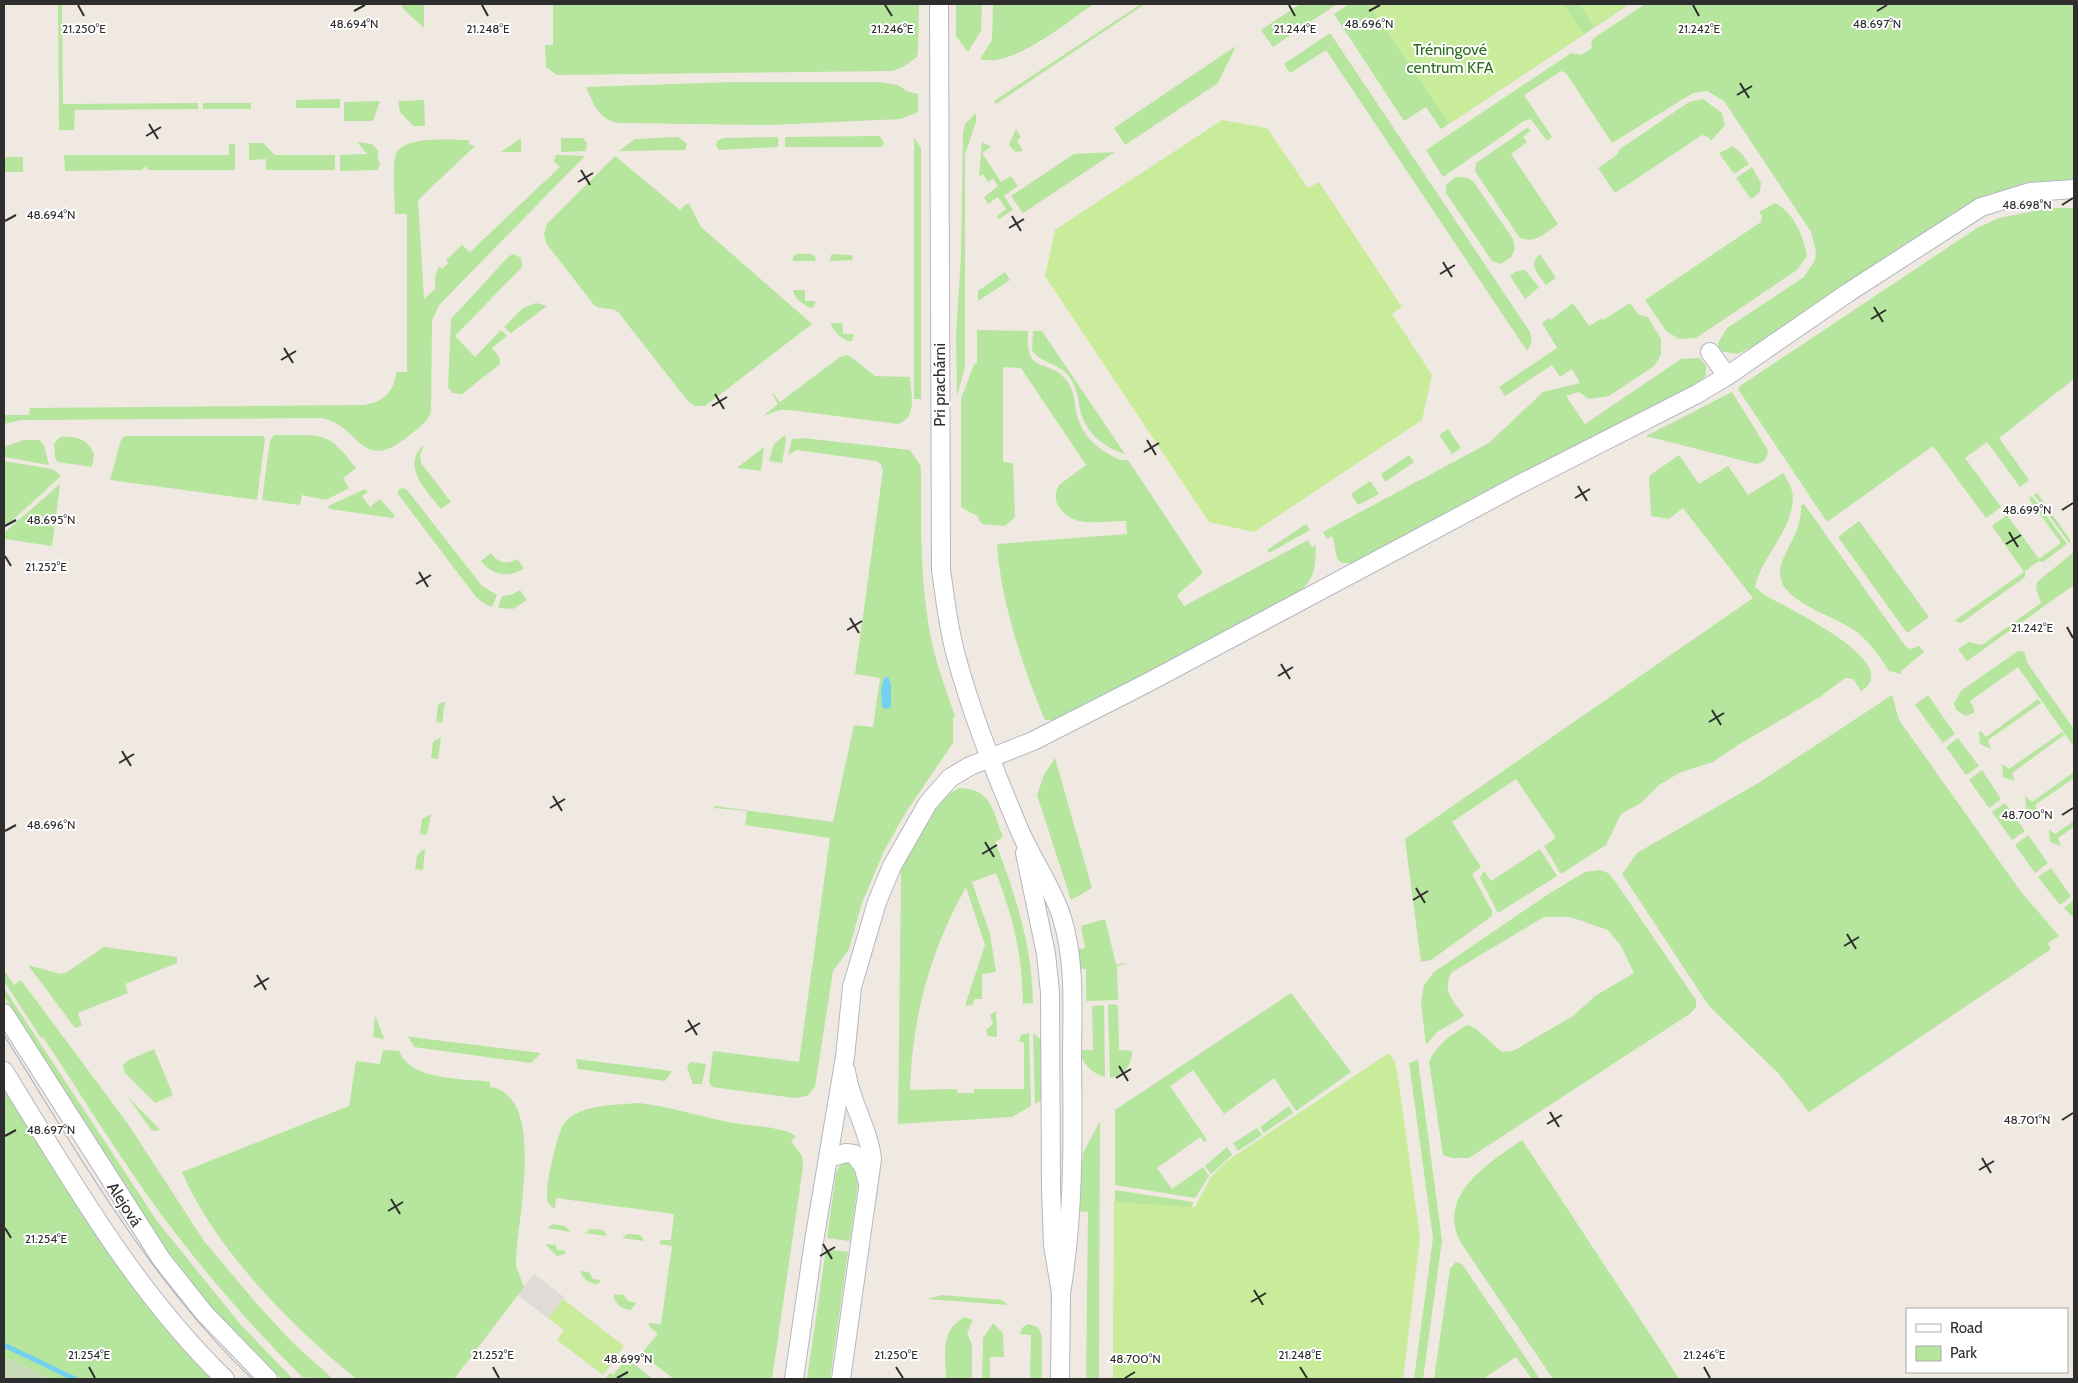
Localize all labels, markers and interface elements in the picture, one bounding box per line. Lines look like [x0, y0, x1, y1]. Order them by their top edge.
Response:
text: 48.694°N [329, 16, 379, 31]
text: 48.696°N [1345, 16, 1393, 31]
text: 48.697°N [1853, 16, 1901, 31]
text: 21.250°E [62, 21, 106, 36]
text: 21.248°E [466, 21, 510, 36]
text: 21.246°E [871, 21, 914, 36]
text: 21.244°E [1274, 21, 1317, 36]
text: 21.242°E [1678, 21, 1721, 36]
park label: Tréningové centrum KFA [1406, 40, 1494, 77]
text: 48.698°N [2002, 197, 2052, 212]
text: 48.694°N [26, 207, 76, 222]
street label: Pri prachárni [930, 343, 949, 427]
text: 48.699°N [2002, 502, 2052, 517]
text: 48.695°N [27, 512, 75, 527]
text: 21.252°E [25, 559, 67, 574]
text: 21.242°E [2011, 620, 2054, 635]
text: 48.700°N [2001, 807, 2053, 822]
text: 48.696°N [27, 817, 75, 832]
text: 48.701°N [2004, 1112, 2050, 1127]
text: 48.697°N [27, 1122, 75, 1137]
street label: Alejová [103, 1178, 146, 1230]
text: 21.254°E [25, 1231, 68, 1246]
legend [1906, 1308, 2068, 1373]
text: Road [1950, 1319, 1983, 1337]
text: Park [1950, 1344, 1977, 1362]
text: 21.254°E [68, 1347, 111, 1362]
text: 21.252°E [472, 1347, 514, 1362]
text: 21.250°E [874, 1347, 918, 1362]
text: 21.248°E [1278, 1347, 1322, 1362]
text: 21.246°E [1683, 1347, 1726, 1362]
text: 48.699°N [603, 1351, 653, 1366]
text: 48.700°N [1109, 1351, 1161, 1366]

